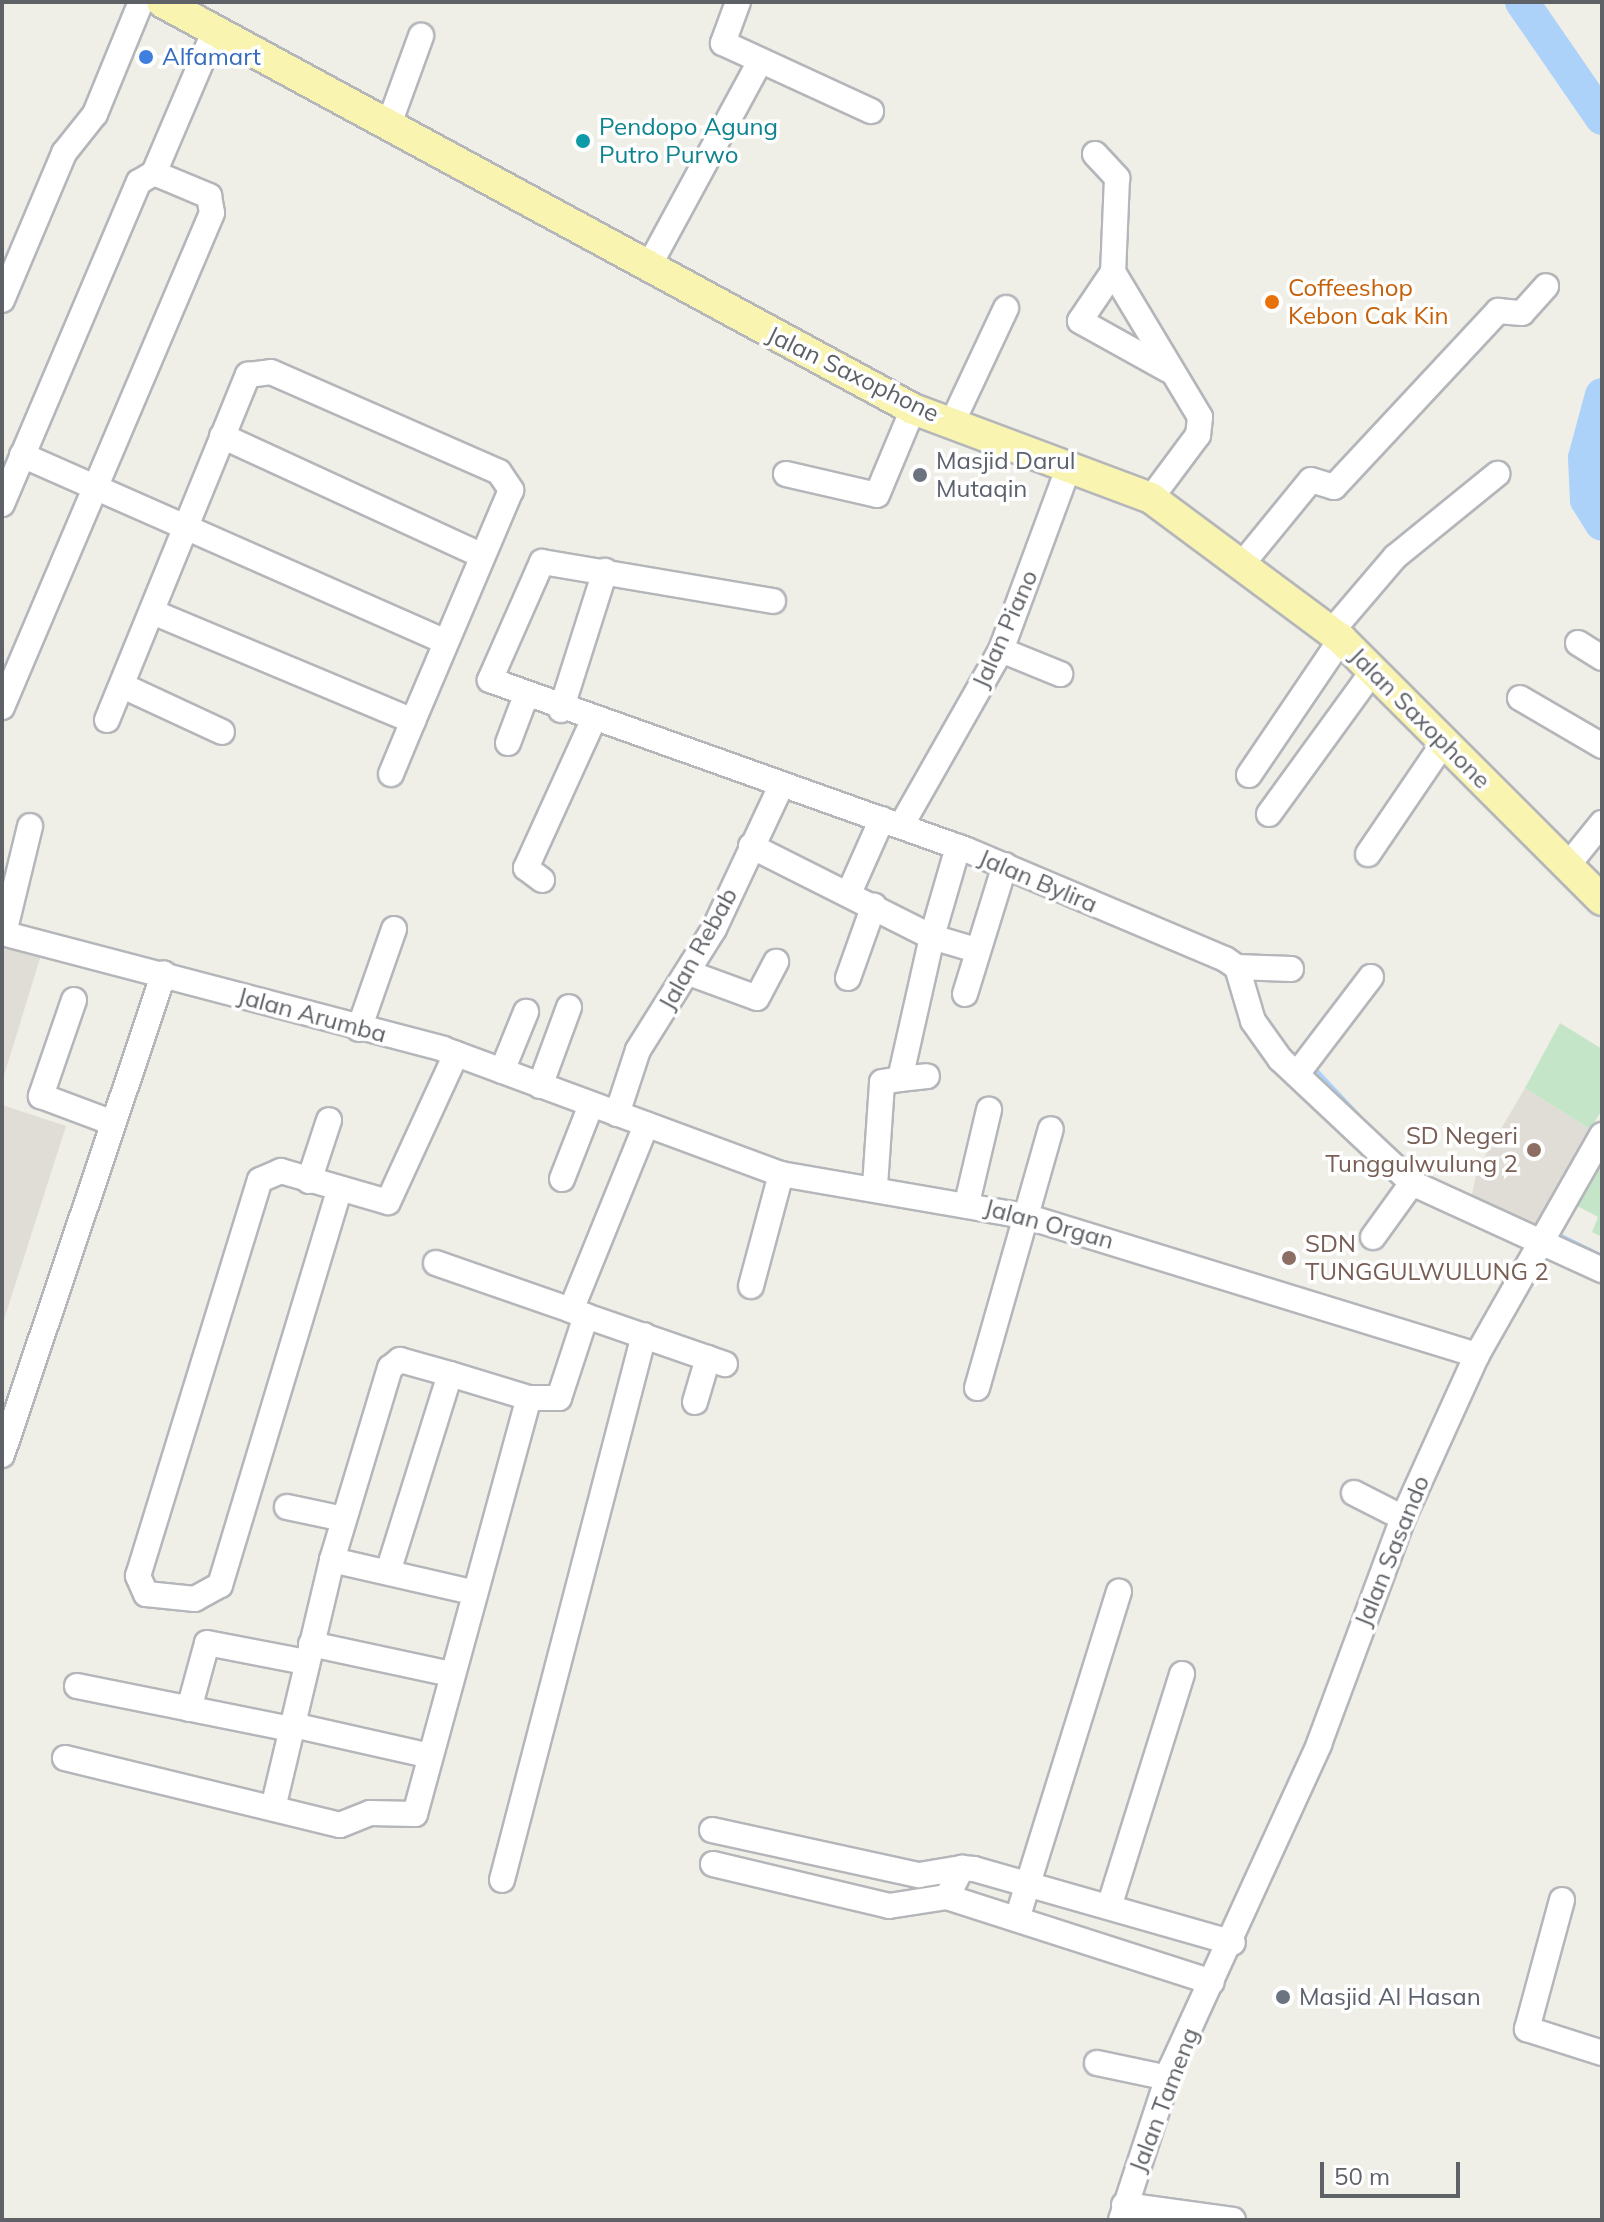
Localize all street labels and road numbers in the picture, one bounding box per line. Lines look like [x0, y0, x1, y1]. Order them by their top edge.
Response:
street label: Jalan Saxophone [762, 320, 944, 428]
street label: Jalan Piano [966, 565, 1044, 693]
street label: Jalan Saxophone [1343, 641, 1497, 795]
street label: Jalan Bylira [974, 843, 1102, 919]
street label: Jalan Rebab [653, 883, 743, 1015]
street label: Jalan Arumba [234, 981, 390, 1049]
street label: Jalan Organ [981, 1193, 1117, 1255]
street label: Jalan Sasando [1349, 1471, 1435, 1631]
street label: Jalan Tameng [1123, 2024, 1205, 2176]

